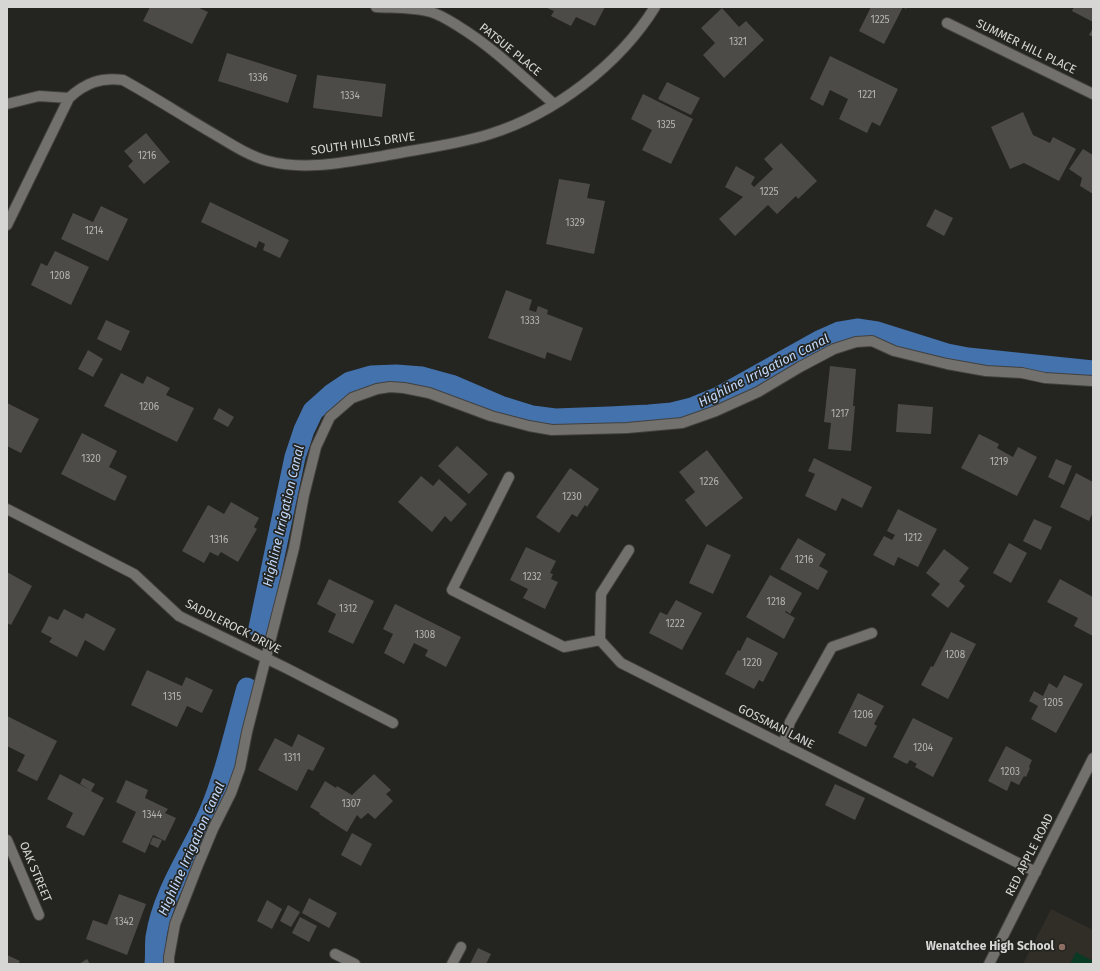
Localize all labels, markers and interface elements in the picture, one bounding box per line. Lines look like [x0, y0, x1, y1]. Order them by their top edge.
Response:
house number: 1225 [870, 14, 890, 26]
street label: SUMMER HILL PLACE [974, 16, 1078, 78]
street label: PATSUE PLACE [476, 21, 544, 79]
house number: 1321 [729, 36, 747, 48]
house number: 1336 [248, 72, 268, 84]
house number: 1221 [858, 89, 876, 101]
house number: 1334 [340, 90, 360, 102]
house number: 1325 [656, 119, 676, 131]
street label: SOUTH HILLS DRIVE [310, 130, 416, 158]
house number: 1216 [138, 150, 156, 162]
house number: 1225 [759, 186, 779, 198]
house number: 1329 [565, 217, 585, 229]
house number: 1214 [85, 225, 103, 237]
house number: 1208 [50, 270, 70, 282]
house number: 1333 [520, 315, 540, 327]
water label: Highline Irrigation Canal [696, 331, 832, 411]
house number: 1206 [139, 401, 159, 413]
house number: 1217 [831, 408, 849, 420]
water label: Highline Irrigation Canal [260, 444, 308, 588]
house number: 1320 [81, 453, 101, 465]
house number: 1219 [990, 456, 1008, 468]
house number: 1226 [699, 476, 719, 488]
house number: 1230 [562, 491, 582, 503]
house number: 1212 [904, 532, 922, 544]
house number: 1316 [210, 534, 228, 546]
house number: 1216 [795, 554, 813, 566]
house number: 1232 [522, 571, 542, 583]
house number: 1218 [767, 596, 785, 608]
street label: SADDLEROCK DRIVE [183, 597, 283, 657]
house number: 1312 [339, 603, 357, 615]
house number: 1222 [665, 618, 685, 630]
house number: 1308 [415, 629, 435, 641]
house number: 1208 [945, 649, 965, 661]
house number: 1220 [742, 657, 762, 669]
house number: 1315 [163, 691, 181, 703]
house number: 1205 [1043, 697, 1063, 709]
street label: GOSSMAN LANE [735, 702, 817, 752]
house number: 1206 [853, 709, 873, 721]
house number: 1204 [913, 742, 933, 754]
house number: 1311 [283, 752, 301, 764]
house number: 1203 [1000, 766, 1020, 778]
water label: Highline Irrigation Canal [155, 780, 229, 918]
house number: 1307 [341, 798, 361, 810]
house number: 1344 [142, 809, 162, 821]
street label: RED APPLE ROAD [1003, 811, 1057, 899]
street label: OAK STREET [16, 840, 54, 904]
house number: 1342 [114, 916, 134, 928]
place label: Wenatchee High School [926, 940, 1054, 954]
marker: Wenatchee High School [1057, 942, 1067, 952]

